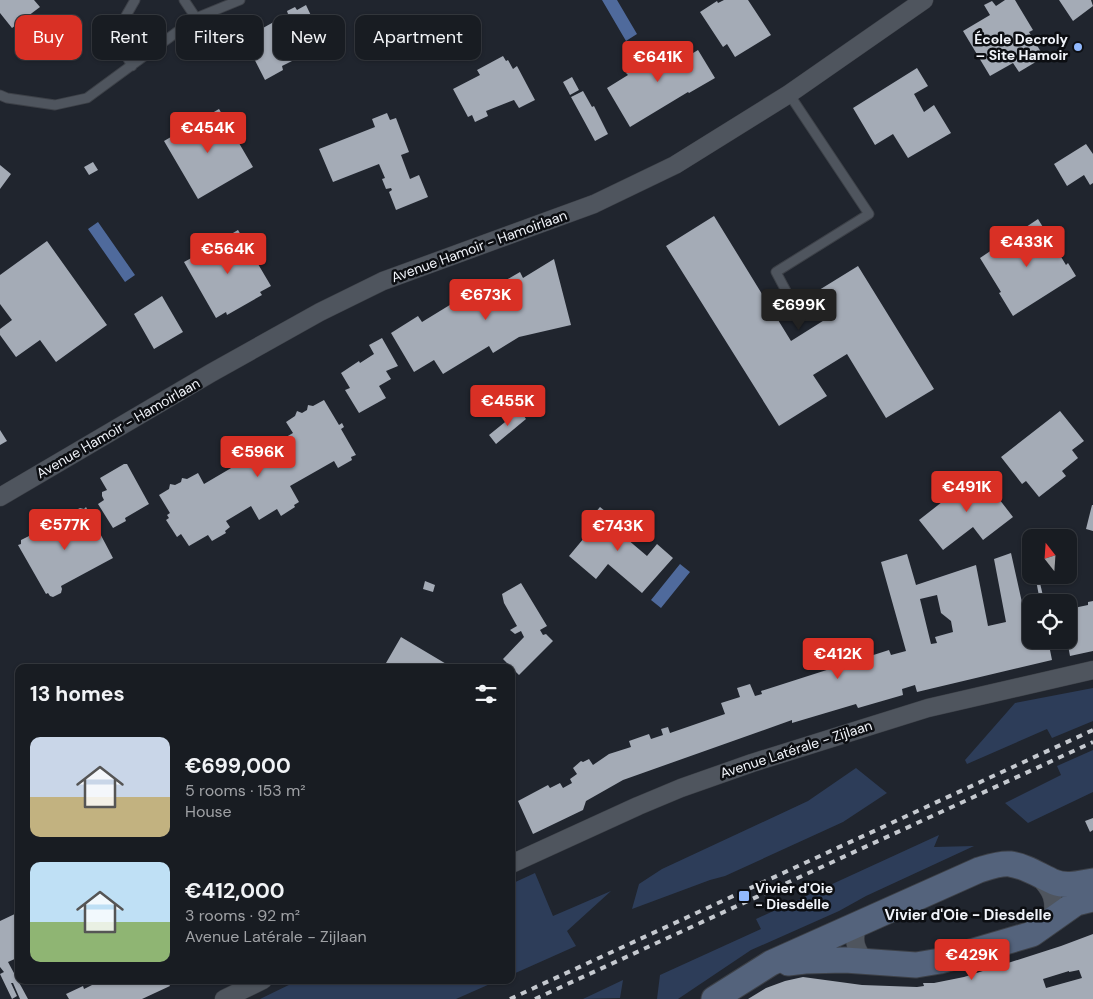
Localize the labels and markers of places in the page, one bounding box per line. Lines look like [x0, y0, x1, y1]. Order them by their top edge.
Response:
place label: École Decroly – Site Hamoir [974, 30, 1069, 64]
pin: €641K [623, 41, 693, 83]
marker: École Decroly – Site Hamoir [1072, 41, 1084, 53]
pin: €454K [173, 112, 243, 154]
pin: €433K [992, 226, 1062, 268]
pin: €564K [193, 232, 263, 275]
pin: €673K [451, 278, 521, 321]
pin: €699K [764, 288, 834, 331]
pin: €455K [473, 384, 543, 427]
pin: €596K [223, 436, 293, 478]
pin: €491K [932, 470, 1002, 513]
pin: €577K [30, 508, 100, 551]
pin: €743K [583, 510, 653, 552]
pin: €412K [803, 638, 873, 680]
place label: Vivier d'Oie - Diesdelle [755, 879, 833, 913]
marker: Vivier d'Oie - Diesdelle [737, 889, 751, 903]
pin: €429K [937, 938, 1007, 981]

